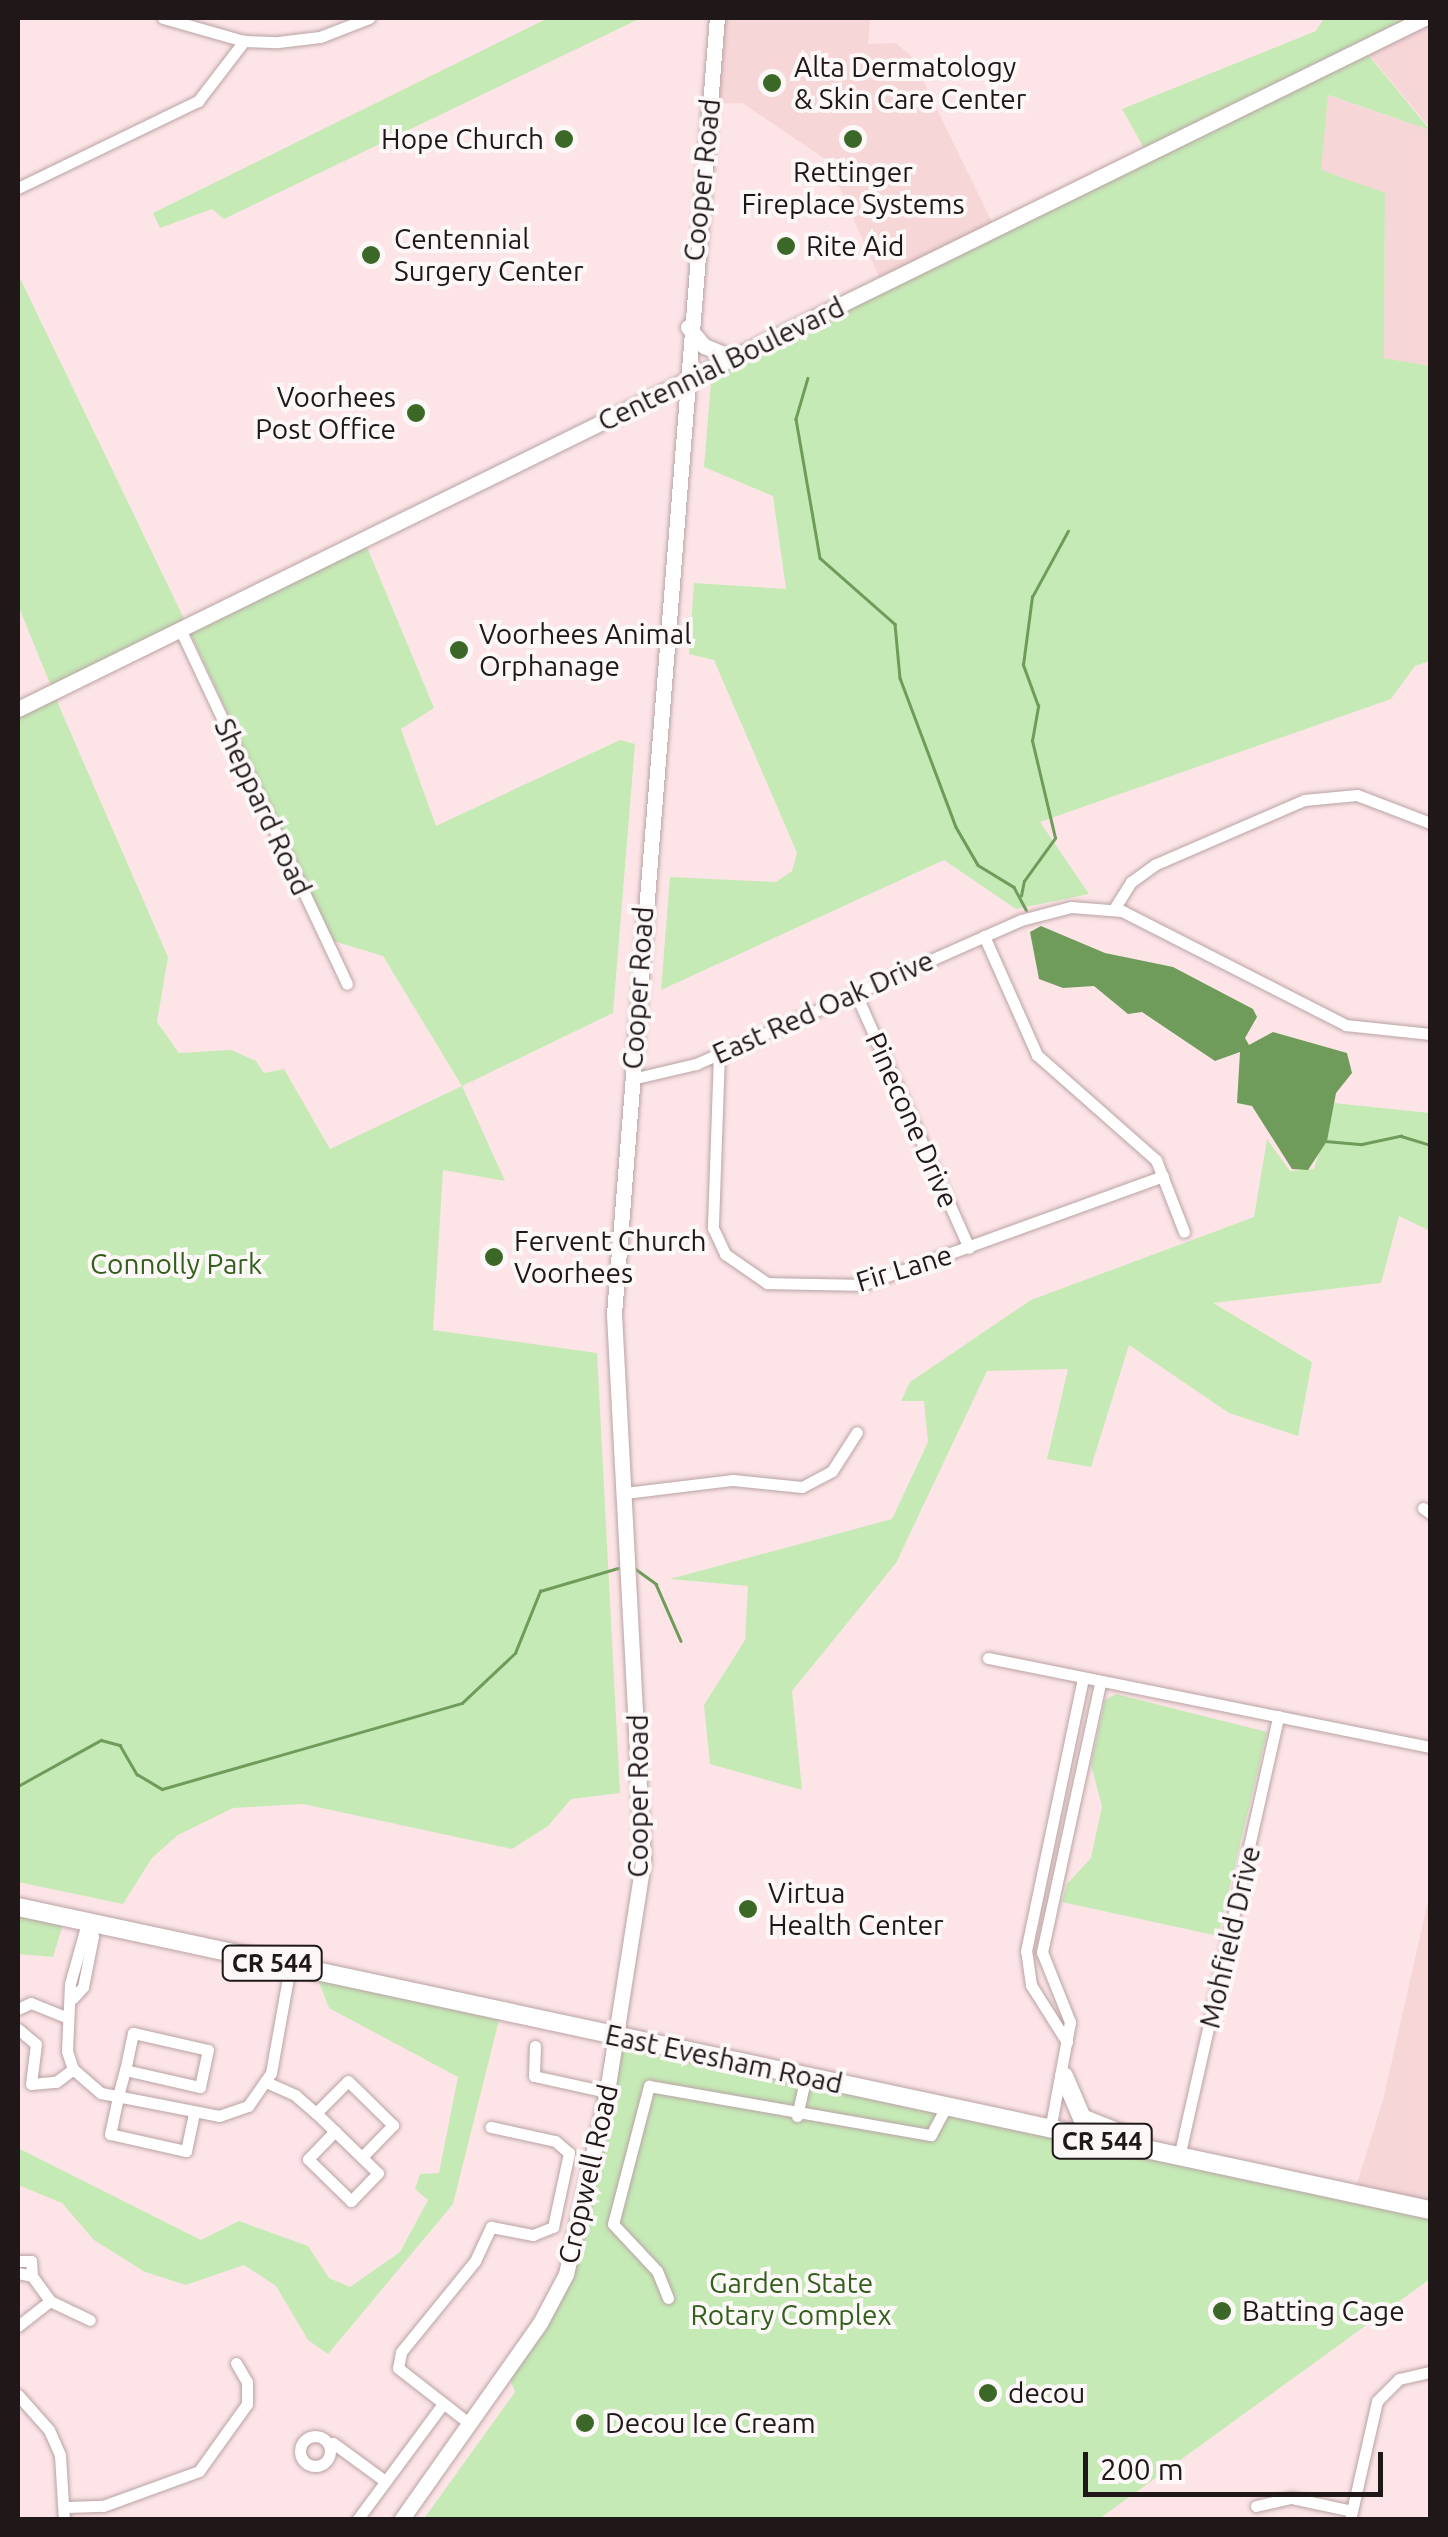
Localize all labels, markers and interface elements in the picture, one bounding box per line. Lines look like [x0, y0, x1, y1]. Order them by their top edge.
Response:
place label: Alta Dermatology & Skin Care Center [794, 50, 1026, 116]
marker: Alta Dermatology & Skin Care Center [759, 70, 785, 96]
street label: Cooper Road [677, 97, 727, 263]
place label: Hope Church [381, 122, 544, 156]
marker: Hope Church [553, 128, 575, 150]
marker: Rettinger Fireplace Systems [842, 128, 864, 150]
place label: Rettinger Fireplace Systems [741, 155, 965, 221]
place label: Centennial Surgery Center [394, 222, 584, 288]
place label: Rite Aid [806, 229, 904, 263]
marker: Rite Aid [775, 235, 797, 257]
marker: Centennial Surgery Center [358, 242, 384, 268]
street label: Centennial Boulevard [592, 290, 850, 438]
place label: Voorhees Post Office [255, 380, 396, 446]
marker: Voorhees Post Office [405, 402, 427, 424]
place label: Voorhees Animal Orphanage [479, 617, 691, 683]
marker: Voorhees Animal Orphanage [448, 639, 470, 661]
street label: Sheppard Road [207, 713, 319, 901]
street label: Cooper Road [616, 905, 660, 1071]
street label: East Red Oak Drive [707, 943, 939, 1071]
street label: Pinecone Drive [858, 1027, 966, 1213]
place label: Fervent Church Voorhees [514, 1224, 707, 1290]
street label: Fir Lane [852, 1238, 956, 1298]
marker: Fervent Church Voorhees [483, 1246, 505, 1268]
park label: Connolly Park [90, 1247, 262, 1281]
street label: Cooper Road [621, 1714, 655, 1878]
street label: Mohfield Drive [1193, 1843, 1267, 2031]
place label: Virtua Health Center [768, 1876, 944, 1942]
marker: Virtua Health Center [737, 1898, 759, 1920]
road number: CR 544 [220, 1943, 324, 1983]
street label: East Evesham Road [602, 2017, 846, 2101]
street label: Cropwell Road [551, 2081, 625, 2267]
road number: CR 544 [1050, 2121, 1154, 2161]
park label: Garden State Rotary Complex [690, 2266, 892, 2332]
place label: Batting Cage [1242, 2294, 1405, 2328]
marker: Batting Cage [1211, 2300, 1233, 2322]
place label: decou [1008, 2376, 1085, 2410]
marker: decou [977, 2382, 999, 2404]
place label: Decou Ice Cream [605, 2406, 816, 2440]
marker: Decou Ice Cream [574, 2412, 596, 2434]
scale bar [1088, 2432, 1388, 2494]
text: 200 m [1100, 2452, 1184, 2486]

